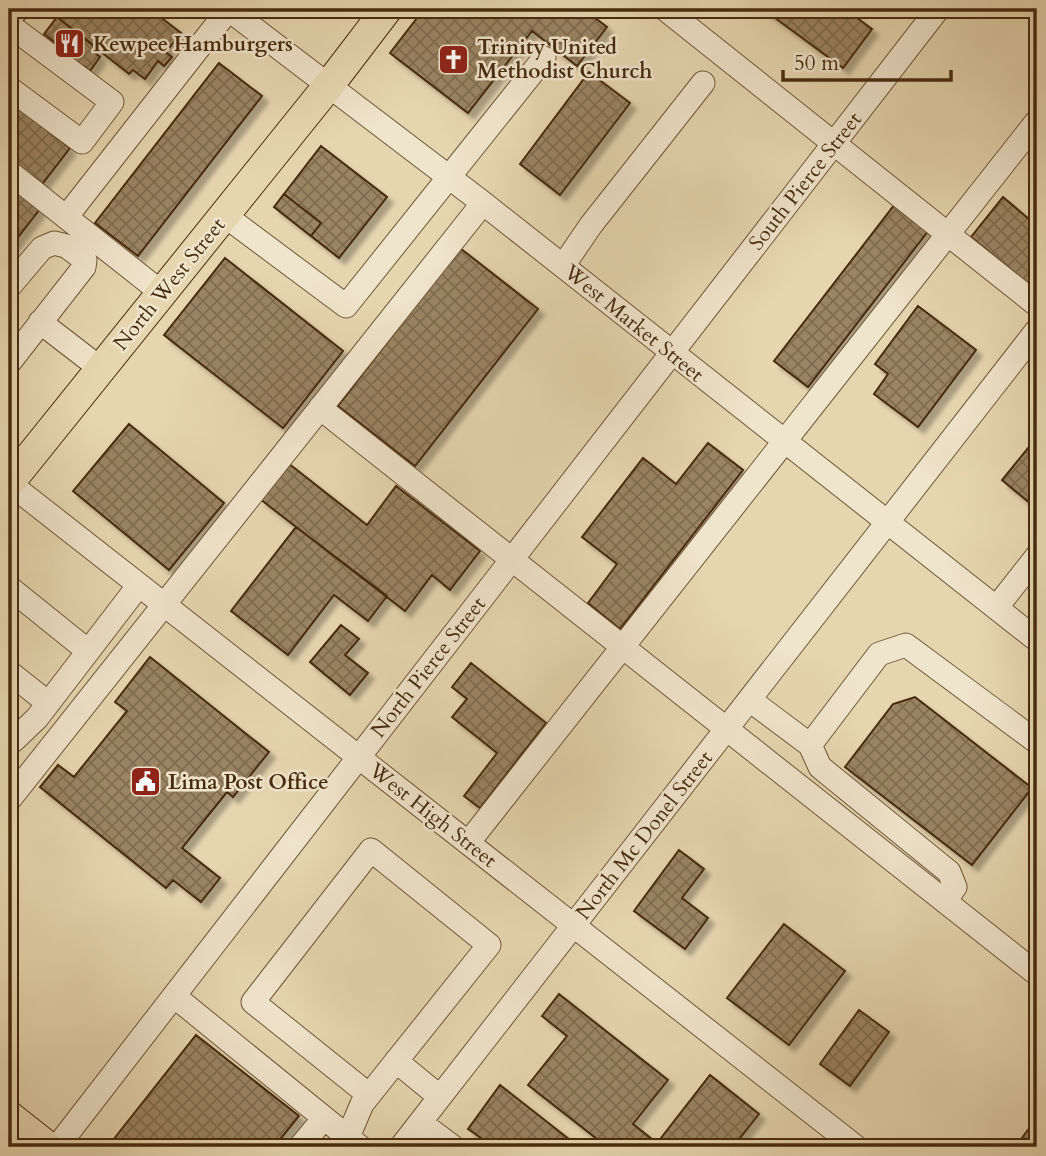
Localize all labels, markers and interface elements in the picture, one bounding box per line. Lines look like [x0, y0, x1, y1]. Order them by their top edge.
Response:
restaurant icon: Kewpee Hamburgers [53, 27, 87, 61]
place label: Kewpee Hamburgers [93, 30, 293, 59]
place label: Trinity United Methodist Church [477, 33, 652, 86]
scale bar [783, 38, 951, 82]
church icon: Trinity United Methodist Church [437, 42, 471, 76]
text: 50 m [794, 49, 839, 78]
street label: South Pierce Street [742, 106, 869, 256]
street label: North West Street [107, 211, 232, 357]
street label: West Market Street [557, 257, 710, 389]
street label: North Pierce Street [364, 591, 493, 744]
street label: North Mc Donel Street [569, 744, 720, 926]
street label: West High Street [362, 756, 503, 875]
public building icon: Lima Post Office [128, 765, 162, 799]
place label: Lima Post Office [168, 768, 329, 797]

